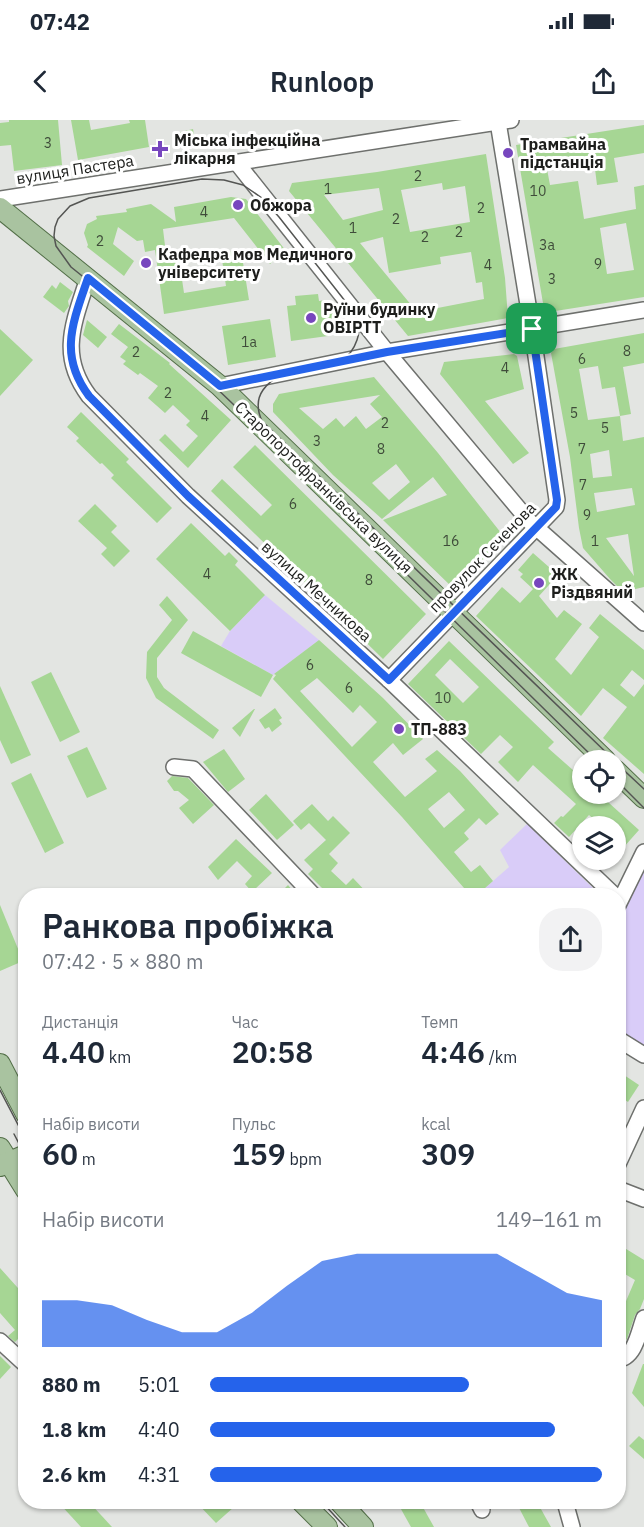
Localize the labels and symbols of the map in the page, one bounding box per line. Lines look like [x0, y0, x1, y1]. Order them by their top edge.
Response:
place label: Міська інфекційна лікарня [174, 130, 320, 168]
house number: 3 [44, 134, 52, 152]
place label: Трамвайна підстанція [520, 134, 606, 172]
marker: Міська інфекційна лікарня [151, 140, 169, 158]
marker: Трамвайна підстанція [501, 146, 515, 160]
street label: вулиця Пастера [15, 150, 136, 188]
house number: 2 [414, 167, 422, 185]
house number: 1 [324, 180, 332, 198]
house number: 10 [530, 182, 546, 200]
place label: Обжора [250, 195, 312, 215]
marker: Обжора [231, 198, 245, 212]
house number: 2 [477, 199, 485, 217]
house number: 4 [200, 203, 208, 221]
house number: 2 [392, 210, 400, 228]
house number: 1 [349, 219, 357, 237]
house number: 2 [455, 223, 463, 241]
house number: 2 [421, 228, 429, 246]
house number: 2 [96, 232, 104, 250]
house number: 3а [539, 236, 555, 254]
place label: Кафедра мов Медичного університету [158, 244, 353, 282]
house number: 9 [594, 255, 602, 273]
marker: Кафедра мов Медичного університету [139, 256, 153, 270]
house number: 4 [484, 256, 492, 274]
house number: 3 [548, 270, 556, 288]
place label: Руїни будинку ОВІРТТ [323, 299, 436, 337]
pin [506, 303, 557, 354]
marker: Руїни будинку ОВІРТТ [304, 311, 318, 325]
house number: 1а [241, 333, 257, 351]
house number: 8 [623, 342, 631, 360]
house number: 2 [132, 343, 140, 361]
house number: 6 [578, 350, 586, 368]
house number: 4 [501, 359, 509, 377]
house number: 2 [164, 384, 172, 402]
street label: Старопортофранківська вулиця [231, 397, 417, 577]
house number: 5 [570, 404, 578, 422]
house number: 4 [201, 407, 209, 425]
house number: 2 [381, 414, 389, 432]
house number: 5 [601, 419, 609, 437]
house number: 3 [313, 432, 321, 450]
house number: 8 [377, 440, 385, 458]
house number: 7 [578, 440, 586, 458]
house number: 7 [579, 476, 587, 494]
house number: 6 [289, 495, 297, 513]
street label: провулок Сєченова [424, 497, 540, 616]
house number: 9 [583, 506, 591, 524]
house number: 16 [443, 532, 459, 550]
house number: 1 [591, 532, 599, 550]
street label: вулиця Мечникова [258, 536, 376, 646]
place label: ЖК Різдвяний [551, 564, 633, 602]
house number: 4 [203, 565, 211, 583]
house number: 8 [365, 571, 373, 589]
marker: ЖК Різдвяний [532, 576, 546, 590]
house number: 6 [306, 656, 314, 674]
house number: 6 [345, 679, 353, 697]
house number: 10 [435, 689, 451, 707]
place label: ТП-883 [411, 719, 467, 739]
marker: ТП-883 [392, 722, 406, 736]

